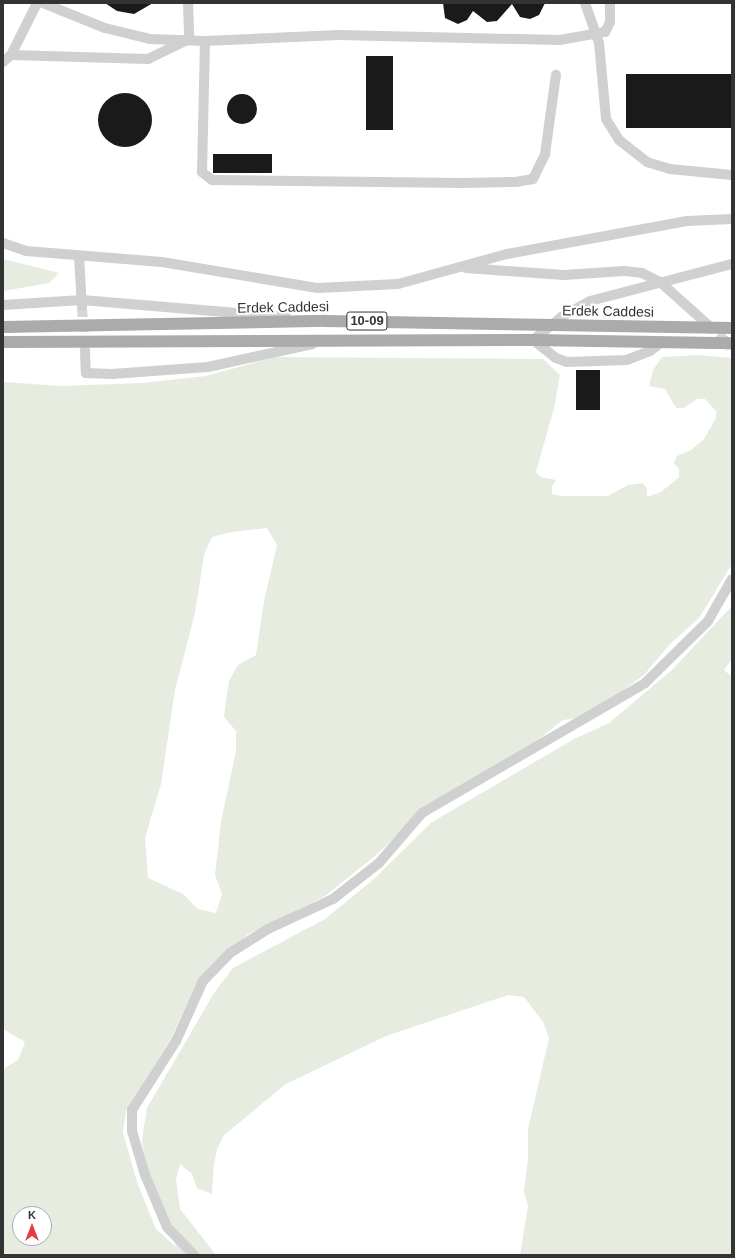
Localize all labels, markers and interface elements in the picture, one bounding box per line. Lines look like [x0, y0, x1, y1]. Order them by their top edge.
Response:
street label: Erdek Caddesi [237, 298, 329, 316]
street label: Erdek Caddesi [562, 302, 654, 320]
road number: 10-09 [346, 310, 388, 332]
north arrow [12, 1206, 52, 1246]
text: K [28, 1209, 36, 1221]

